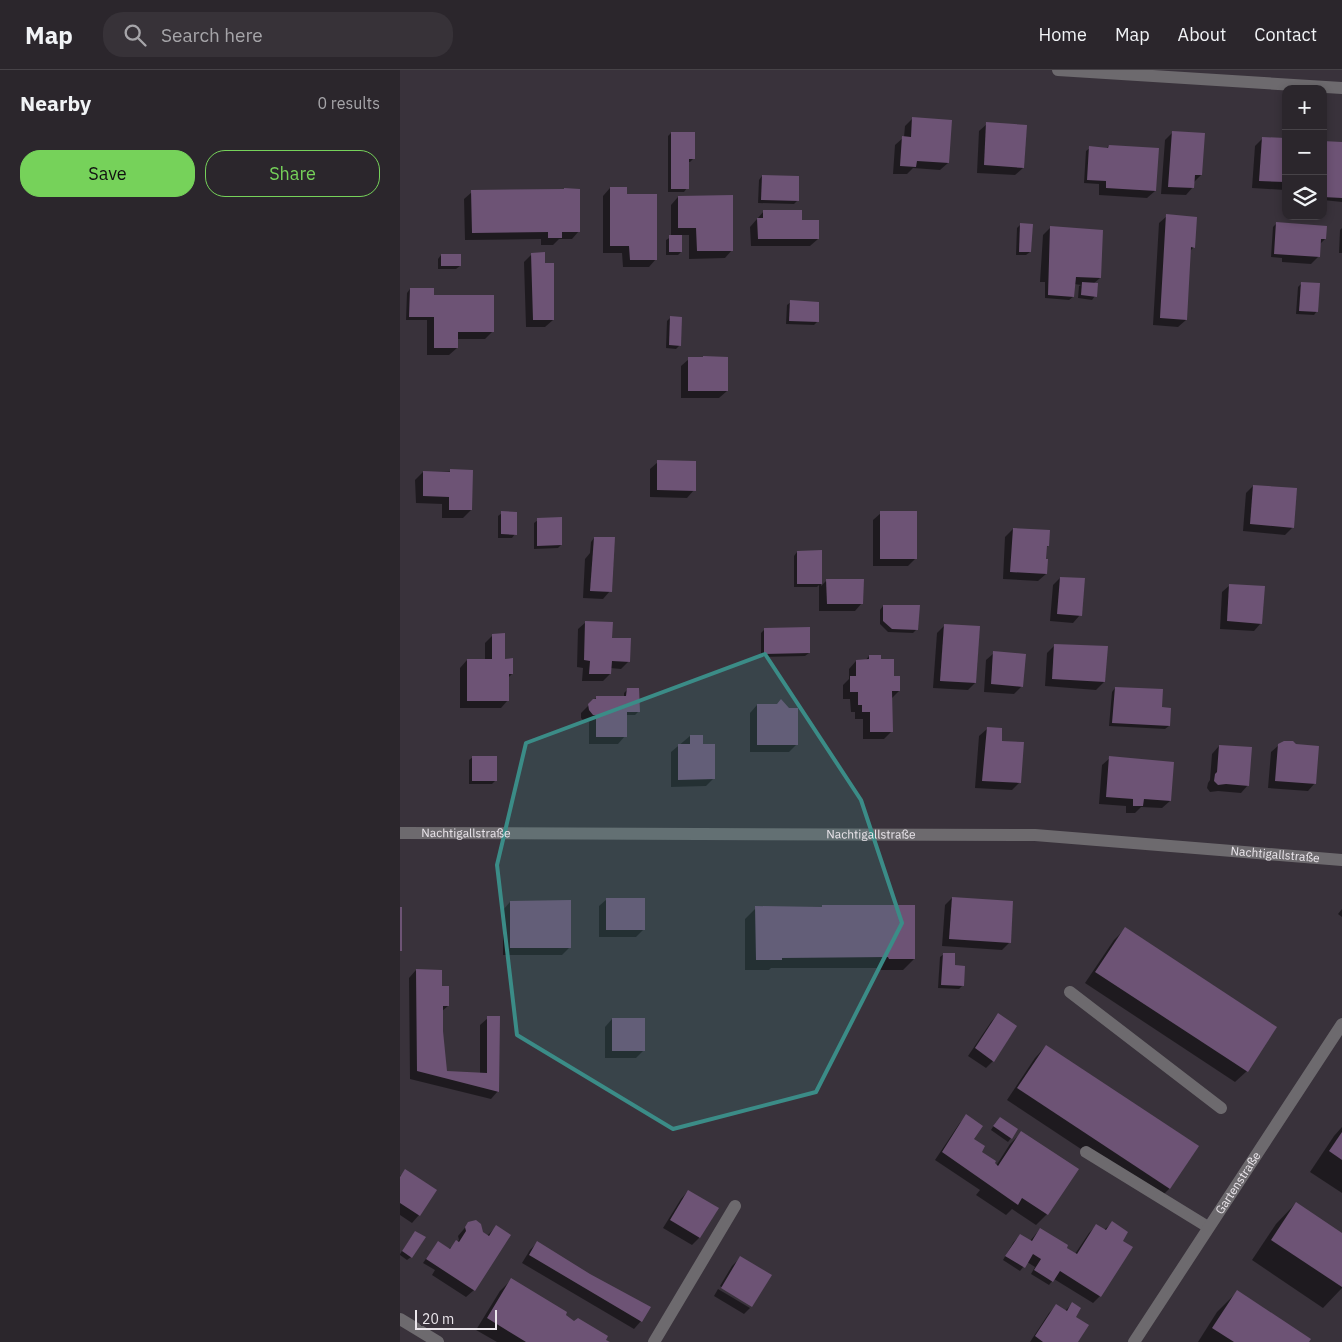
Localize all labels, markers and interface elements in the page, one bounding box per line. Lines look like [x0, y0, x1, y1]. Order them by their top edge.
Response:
search box [103, 12, 453, 57]
text: Map [25, 19, 73, 51]
icon: search [121, 21, 149, 49]
text: Search here [161, 23, 263, 47]
text: Home [1039, 23, 1087, 46]
text: Map [1115, 23, 1150, 46]
text: About [1178, 23, 1226, 46]
text: Contact [1254, 23, 1317, 46]
map controls [1282, 85, 1327, 220]
button: + [1282, 85, 1327, 130]
text: Nearby [20, 89, 91, 117]
text: 0 results [317, 93, 380, 113]
button: − [1282, 130, 1327, 175]
button: Save [20, 150, 195, 197]
button: Share [205, 150, 380, 197]
button: layers [1282, 175, 1327, 220]
street label: Nachtigallstraße [421, 825, 511, 840]
street label: Nachtigallstraße [826, 826, 916, 842]
street label: Nachtigallstraße [1230, 843, 1321, 865]
street label: Gartenstraße [1212, 1148, 1264, 1217]
scale bar [415, 1307, 498, 1330]
text: 20 m [422, 1310, 454, 1328]

